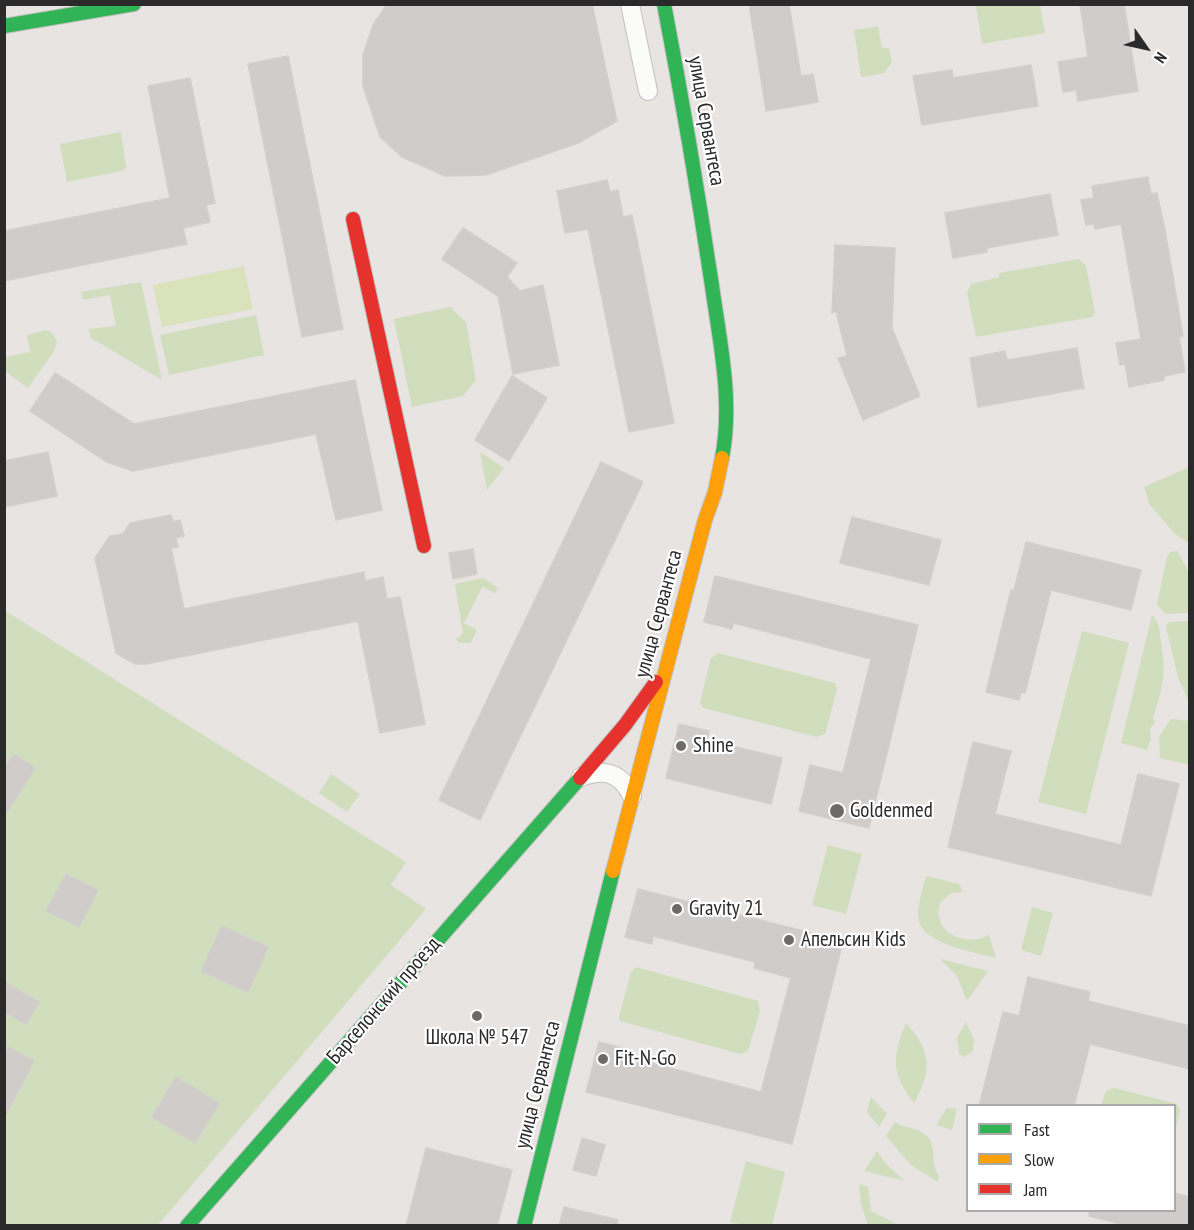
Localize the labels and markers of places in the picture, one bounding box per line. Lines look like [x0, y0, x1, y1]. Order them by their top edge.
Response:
place label: Shine [693, 733, 734, 759]
marker: Shine [674, 739, 688, 753]
place label: Goldenmed [850, 798, 933, 824]
marker: Goldenmed [828, 802, 846, 820]
place label: Gravity 21 [689, 896, 763, 922]
marker: Gravity 21 [670, 902, 684, 916]
place label: Апельсин Kids [801, 927, 906, 953]
marker: Апельсин Kids [782, 933, 796, 947]
marker: Школа № 547 [470, 1009, 484, 1023]
place label: Школа № 547 [425, 1025, 529, 1051]
place label: Fit-N-Go [615, 1046, 676, 1072]
marker: Fit-N-Go [596, 1052, 610, 1066]

